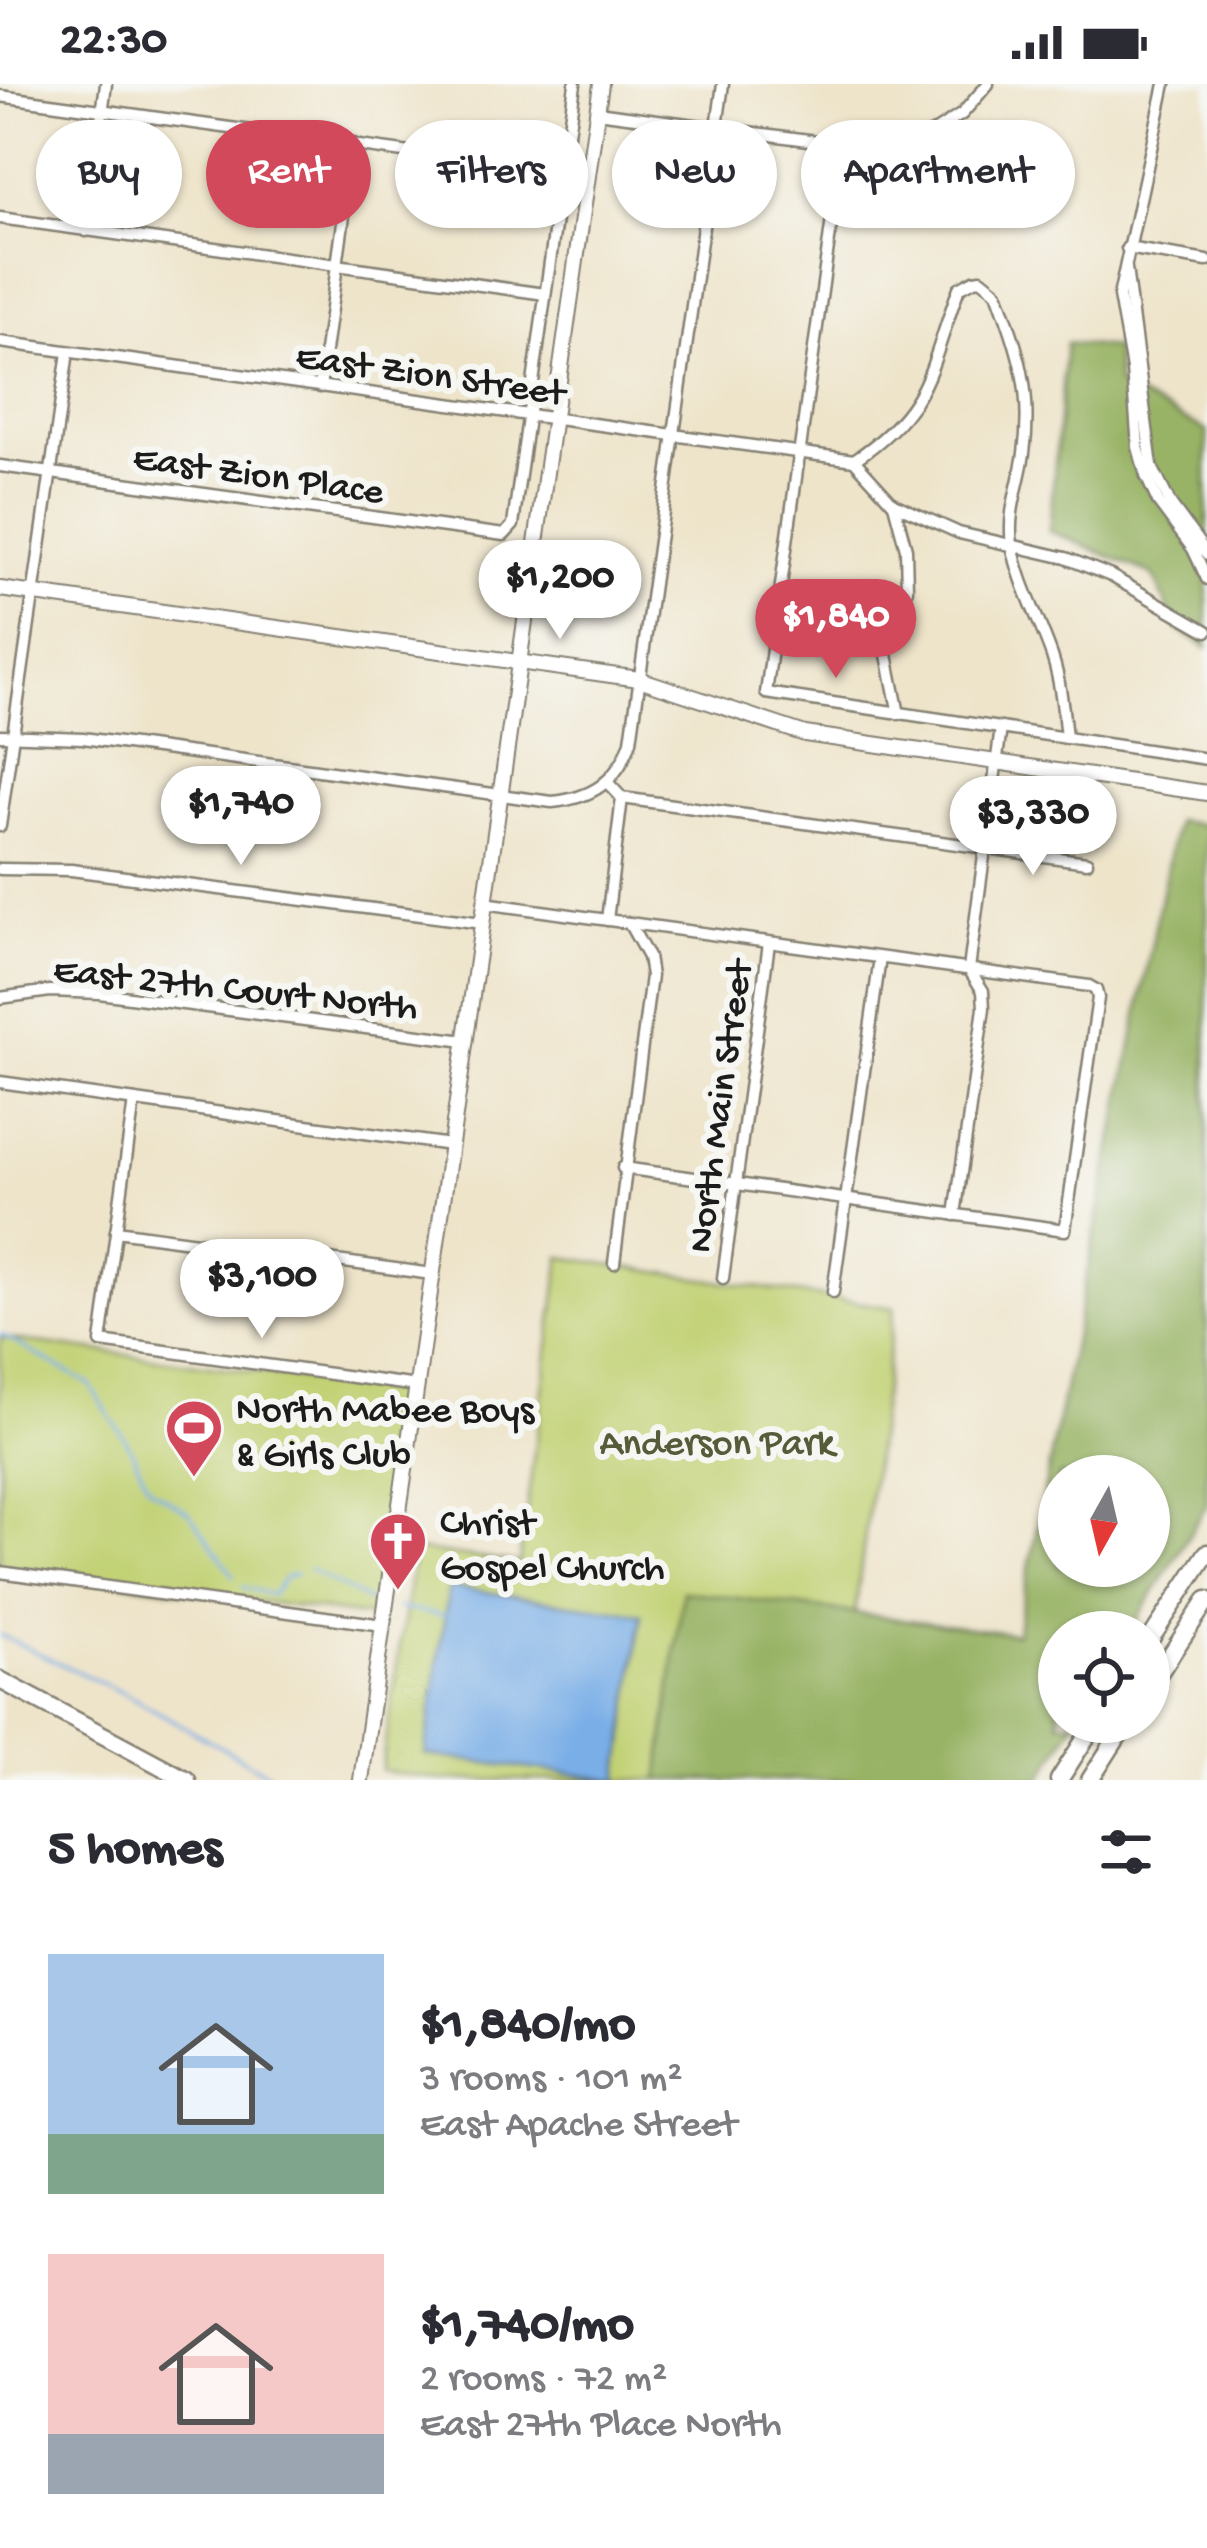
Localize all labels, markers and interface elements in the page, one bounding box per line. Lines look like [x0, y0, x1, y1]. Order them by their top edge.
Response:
text: 22:30 [60, 16, 167, 69]
chip: Buy [36, 120, 182, 228]
chip: Rent [206, 120, 371, 228]
chip: Filters [395, 120, 588, 228]
chip: New [612, 120, 777, 228]
chip: Apartment [801, 120, 1075, 228]
street label: East Zion Street [293, 336, 571, 420]
street label: East Zion Place [130, 438, 387, 518]
pin: $1,200 [462, 540, 658, 642]
text: $1,200 [506, 556, 614, 602]
pin: $1,840 [738, 579, 934, 681]
text: $1,840 [782, 595, 890, 641]
pin: $1,740 [143, 766, 339, 868]
pin: $3,330 [935, 776, 1131, 878]
text: $1,740 [188, 782, 294, 828]
text: $3,330 [977, 792, 1089, 838]
street label: East 27th Court North [51, 950, 420, 1034]
street label: North Main Street [680, 955, 767, 1256]
pin: $3,100 [164, 1239, 360, 1341]
text: $3,100 [207, 1255, 317, 1301]
place label: North Mabee Boys & Girls Club [236, 1390, 536, 1481]
sports icon: North Mabee Boys & Girls Club [163, 1397, 225, 1479]
park label: Anderson Park [599, 1423, 838, 1469]
north arrow [1038, 1455, 1170, 1587]
map controls [1038, 1455, 1170, 1743]
place label: Christ Gospel Church [440, 1503, 665, 1594]
church icon: Christ Gospel Church [367, 1510, 429, 1592]
button: locate [1038, 1611, 1170, 1743]
icon: filters [1093, 1819, 1159, 1885]
text: 5 homes [48, 1822, 222, 1882]
text: $1,840/mo [420, 1998, 635, 2058]
icon: home [144, 2002, 288, 2146]
text: 3 rooms · 101 m² [420, 2058, 683, 2104]
text: East Apache Street [420, 2104, 737, 2150]
text: $1,740/mo [420, 2298, 634, 2358]
icon: home [144, 2302, 288, 2446]
text: 2 rooms · 72 m² [420, 2358, 667, 2404]
text: East 27th Place North [420, 2404, 782, 2450]

